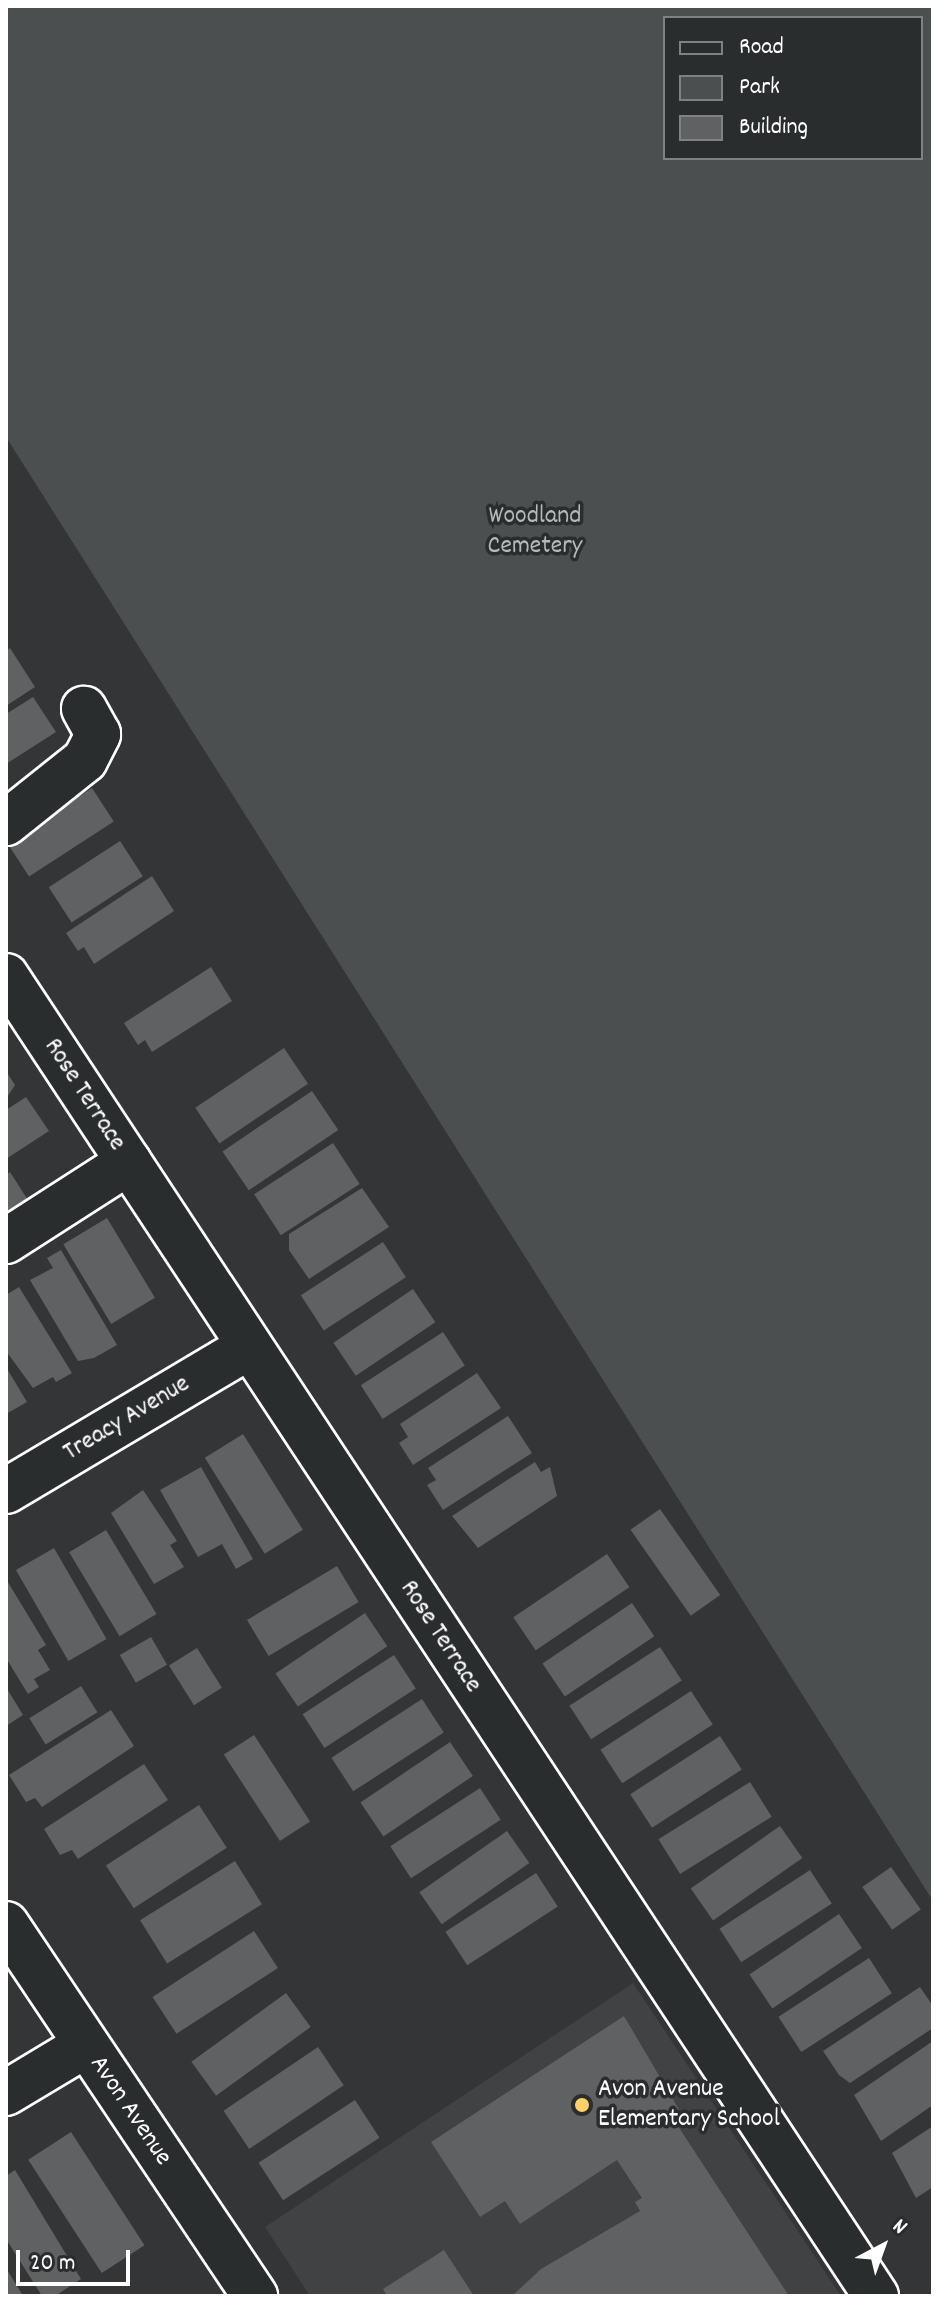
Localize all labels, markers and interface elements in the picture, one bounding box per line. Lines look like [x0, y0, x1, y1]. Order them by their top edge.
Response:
legend [663, 16, 923, 160]
text: Road [739, 31, 784, 65]
text: Park [739, 71, 780, 105]
text: Building [739, 111, 808, 145]
park label: Woodland Cemetery [488, 501, 582, 562]
street label: Rose Terrace [36, 1033, 132, 1157]
street label: Treacy Avenue [58, 1369, 196, 1469]
street label: Rose Terrace [392, 1575, 488, 1699]
street label: Avon Avenue [82, 2050, 178, 2172]
place label: Avon Avenue Elementary School [598, 2074, 780, 2136]
marker: Avon Avenue Elementary School [573, 2096, 591, 2114]
north arrow [843, 2206, 923, 2286]
text: N [885, 2212, 913, 2243]
scale bar [20, 2234, 134, 2284]
text: 20 m [30, 2247, 76, 2281]

